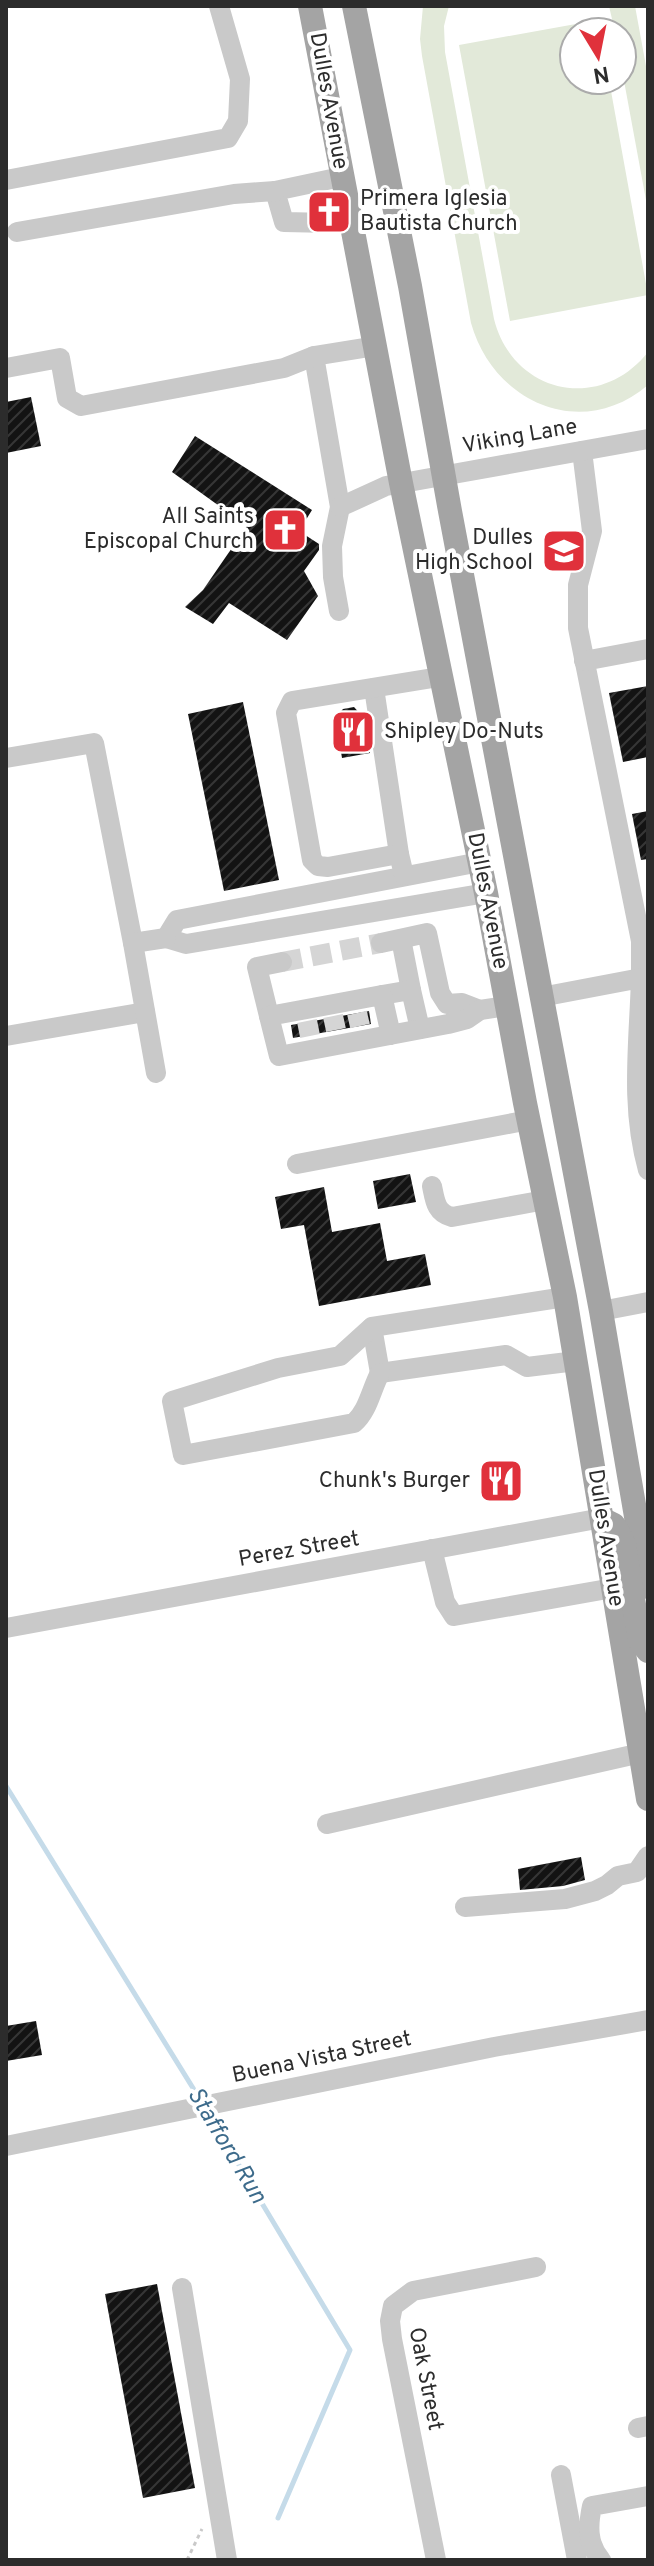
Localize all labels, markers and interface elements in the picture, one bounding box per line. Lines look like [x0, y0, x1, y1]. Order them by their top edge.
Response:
north arrow [558, 16, 638, 96]
street label: Dulles Avenue [303, 30, 353, 172]
text: N [591, 59, 611, 88]
place label: Primera Iglesia Bautista Church [360, 186, 518, 238]
church icon: Primera Iglesia Bautista Church [305, 188, 353, 236]
street label: Viking Lane [460, 414, 580, 460]
place label: All Saints Episcopal Church [84, 504, 254, 556]
church icon: All Saints Episcopal Church [261, 506, 309, 554]
place label: Dulles High School [415, 525, 533, 577]
school or university icon: Dulles High School [540, 527, 588, 575]
restaurant icon: Shipley Do-Nuts [329, 708, 377, 756]
place label: Shipley Do-Nuts [384, 719, 544, 746]
street label: Dulles Avenue [461, 830, 513, 972]
restaurant icon: Chunk's Burger [477, 1457, 525, 1505]
street label: Dulles Avenue [581, 1467, 629, 1609]
place label: Chunk's Burger [319, 1468, 470, 1495]
street label: Perez Street [236, 1526, 362, 1574]
street label: Buena Vista Street [230, 2026, 414, 2090]
water label: Stafford Run [180, 2082, 272, 2210]
street label: Oak Street [402, 2325, 448, 2433]

